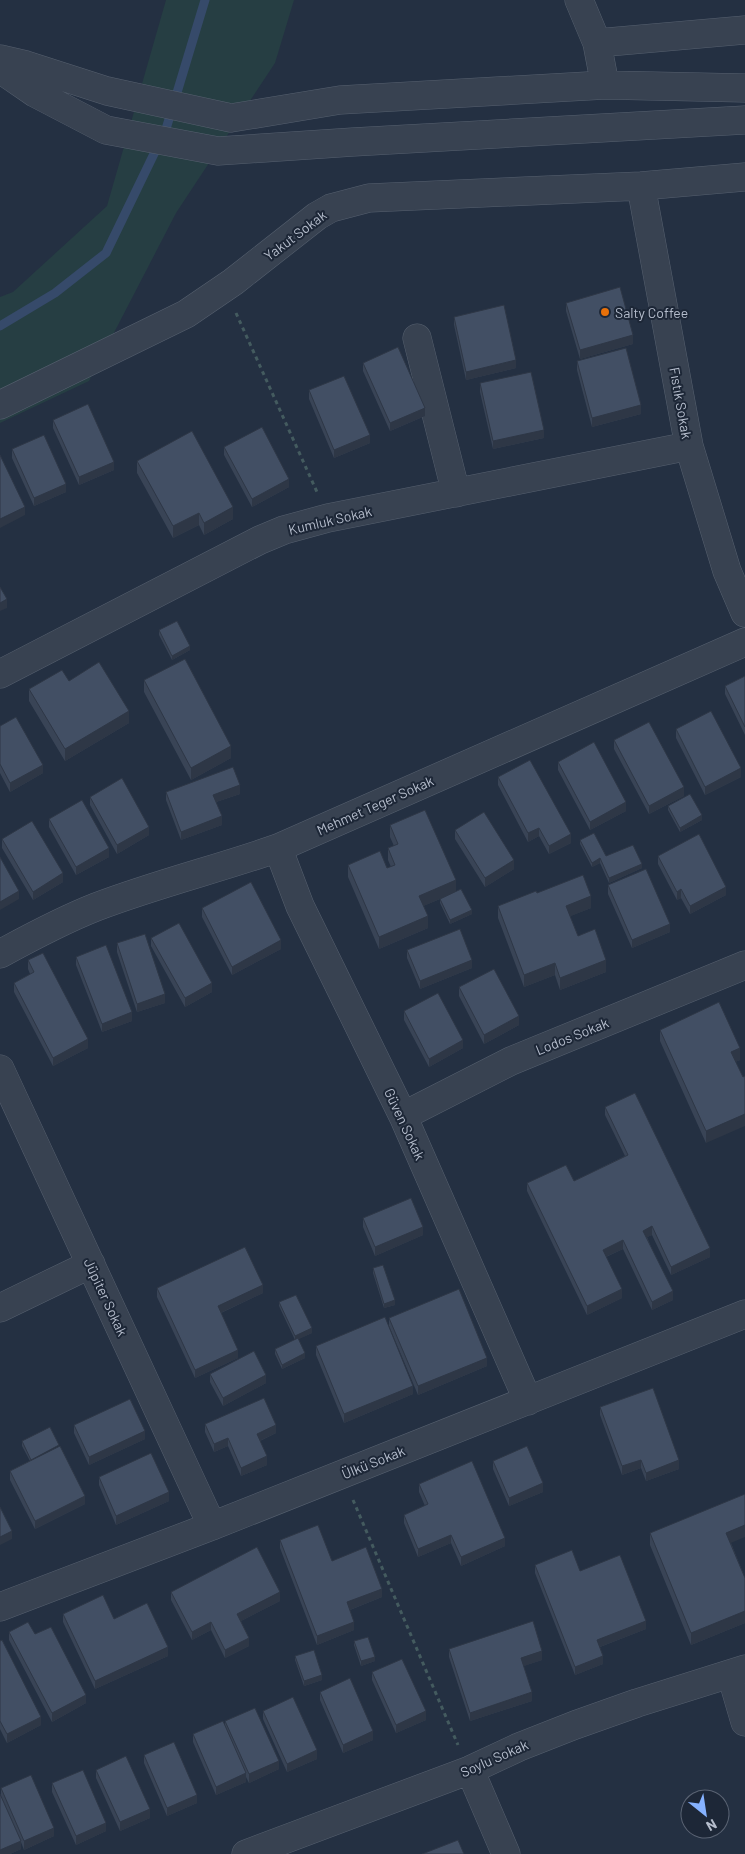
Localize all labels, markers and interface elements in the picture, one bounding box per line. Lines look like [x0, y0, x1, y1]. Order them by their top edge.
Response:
street label: Yakut Sokak [260, 206, 330, 264]
place label: Salty Coffee [615, 304, 688, 321]
marker: Salty Coffee [599, 306, 611, 318]
street label: Fıstık Sokak [666, 366, 696, 440]
street label: Kumluk Sokak [287, 502, 373, 538]
street label: Mehmet Teger Sokak [314, 772, 436, 838]
street label: Lodos Sokak [533, 1014, 611, 1058]
street label: Güven Sokak [381, 1085, 429, 1163]
street label: Jüpiter Sokak [81, 1255, 131, 1339]
street label: Ülkü Sokak [339, 1442, 407, 1482]
street label: Soylu Sokak [457, 1736, 531, 1780]
north arrow [680, 1789, 730, 1839]
text: N [703, 1816, 720, 1835]

